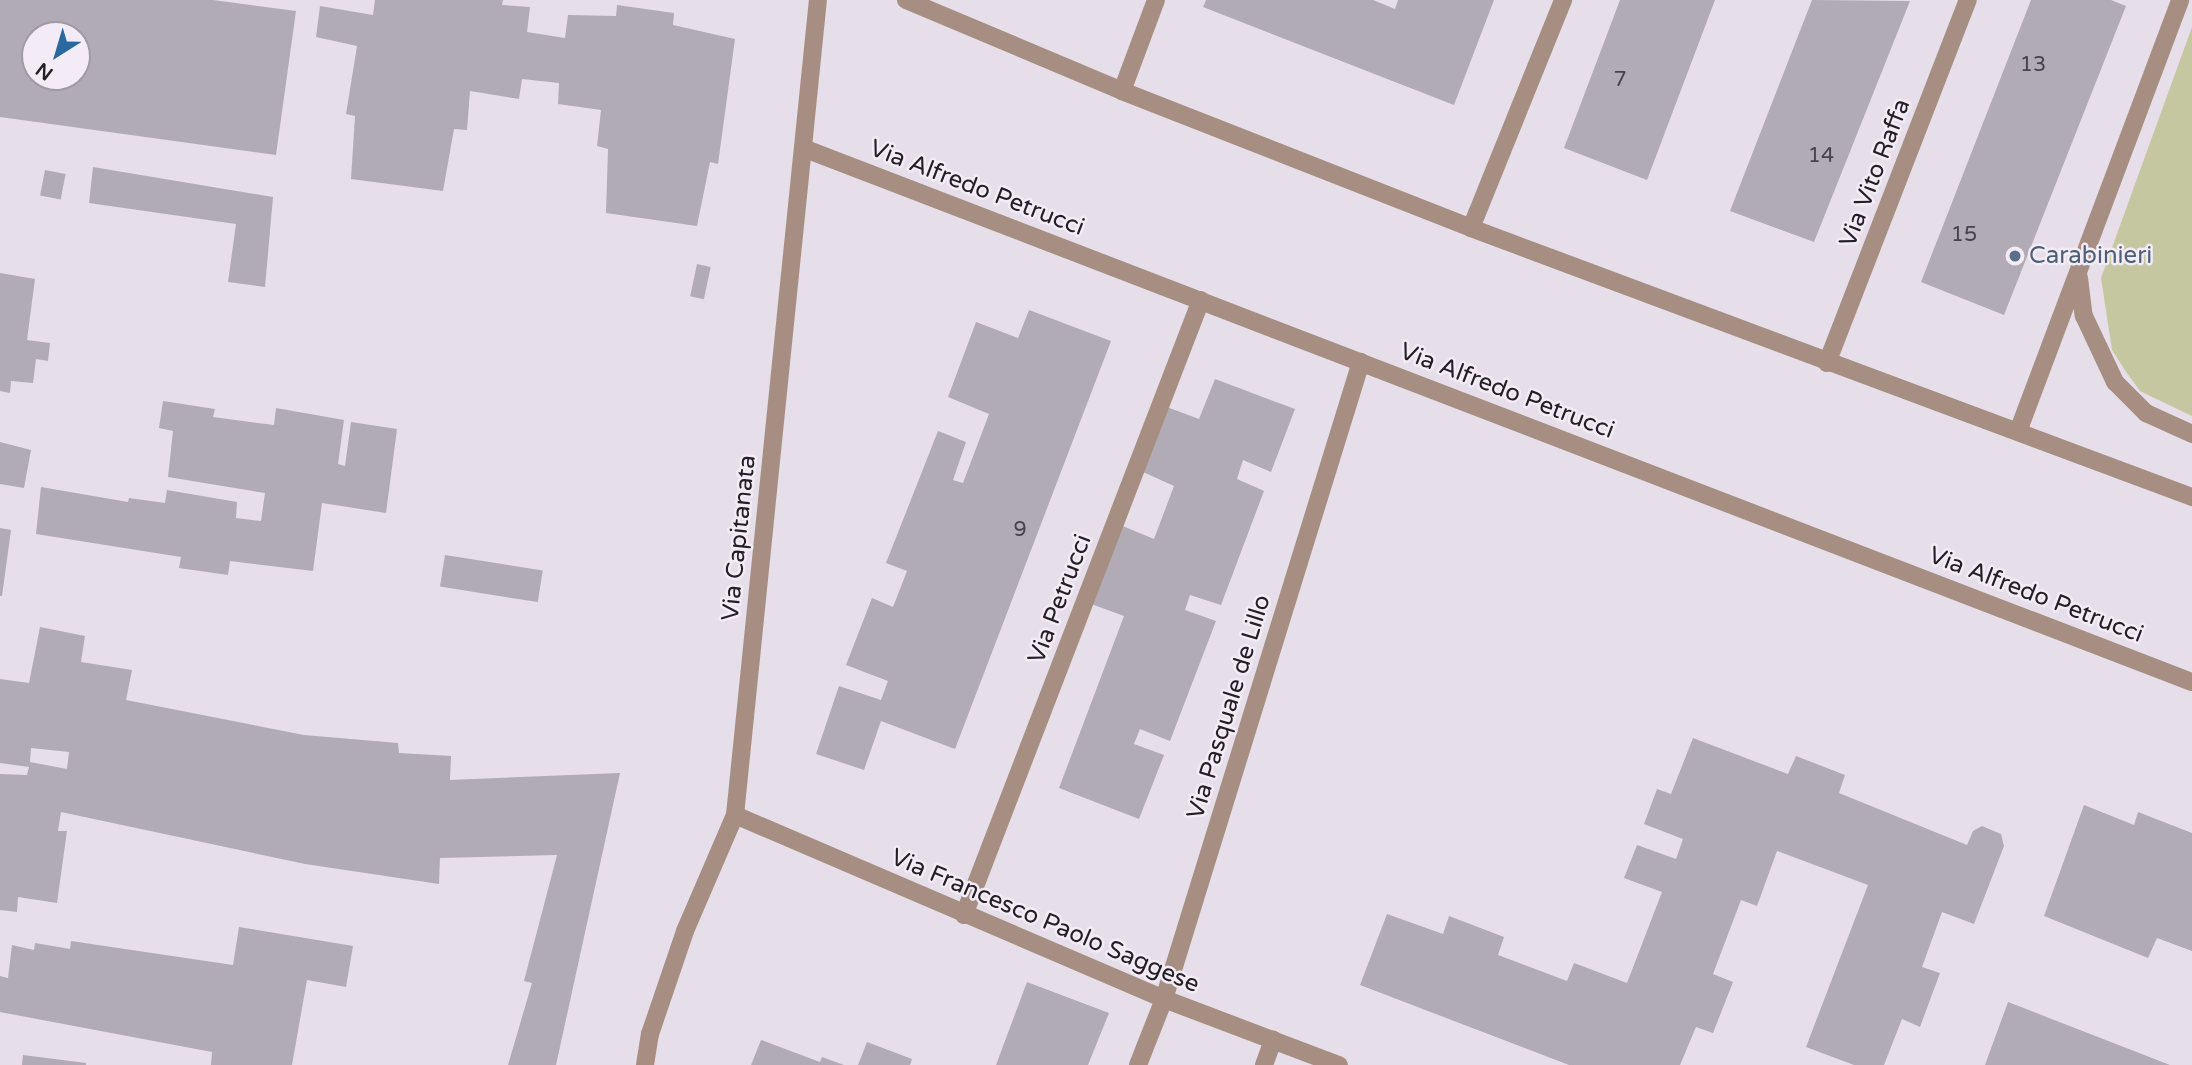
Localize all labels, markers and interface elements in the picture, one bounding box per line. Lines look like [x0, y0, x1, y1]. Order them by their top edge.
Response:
north arrow [21, 21, 91, 91]
house number: 13 [2020, 52, 2046, 78]
text: N [32, 58, 57, 85]
house number: 7 [1613, 67, 1627, 93]
street label: Via Vito Raffa [1834, 95, 1916, 251]
street label: Via Alfredo Petrucci [866, 134, 1088, 242]
house number: 14 [1808, 143, 1834, 169]
house number: 15 [1951, 222, 1977, 248]
place label: Carabinieri [2029, 242, 2152, 270]
marker: Carabinieri [2007, 248, 2023, 264]
street label: Via Alfredo Petrucci [1396, 337, 1618, 445]
street label: Via Capitanata [716, 454, 762, 622]
house number: 9 [1013, 517, 1027, 543]
street label: Via Petrucci [1022, 530, 1098, 668]
street label: Via Alfredo Petrucci [1925, 541, 2147, 649]
street label: Via Pasquale de Lillo [1181, 591, 1277, 823]
street label: Via Francesco Paolo Saggese [886, 843, 1204, 999]

